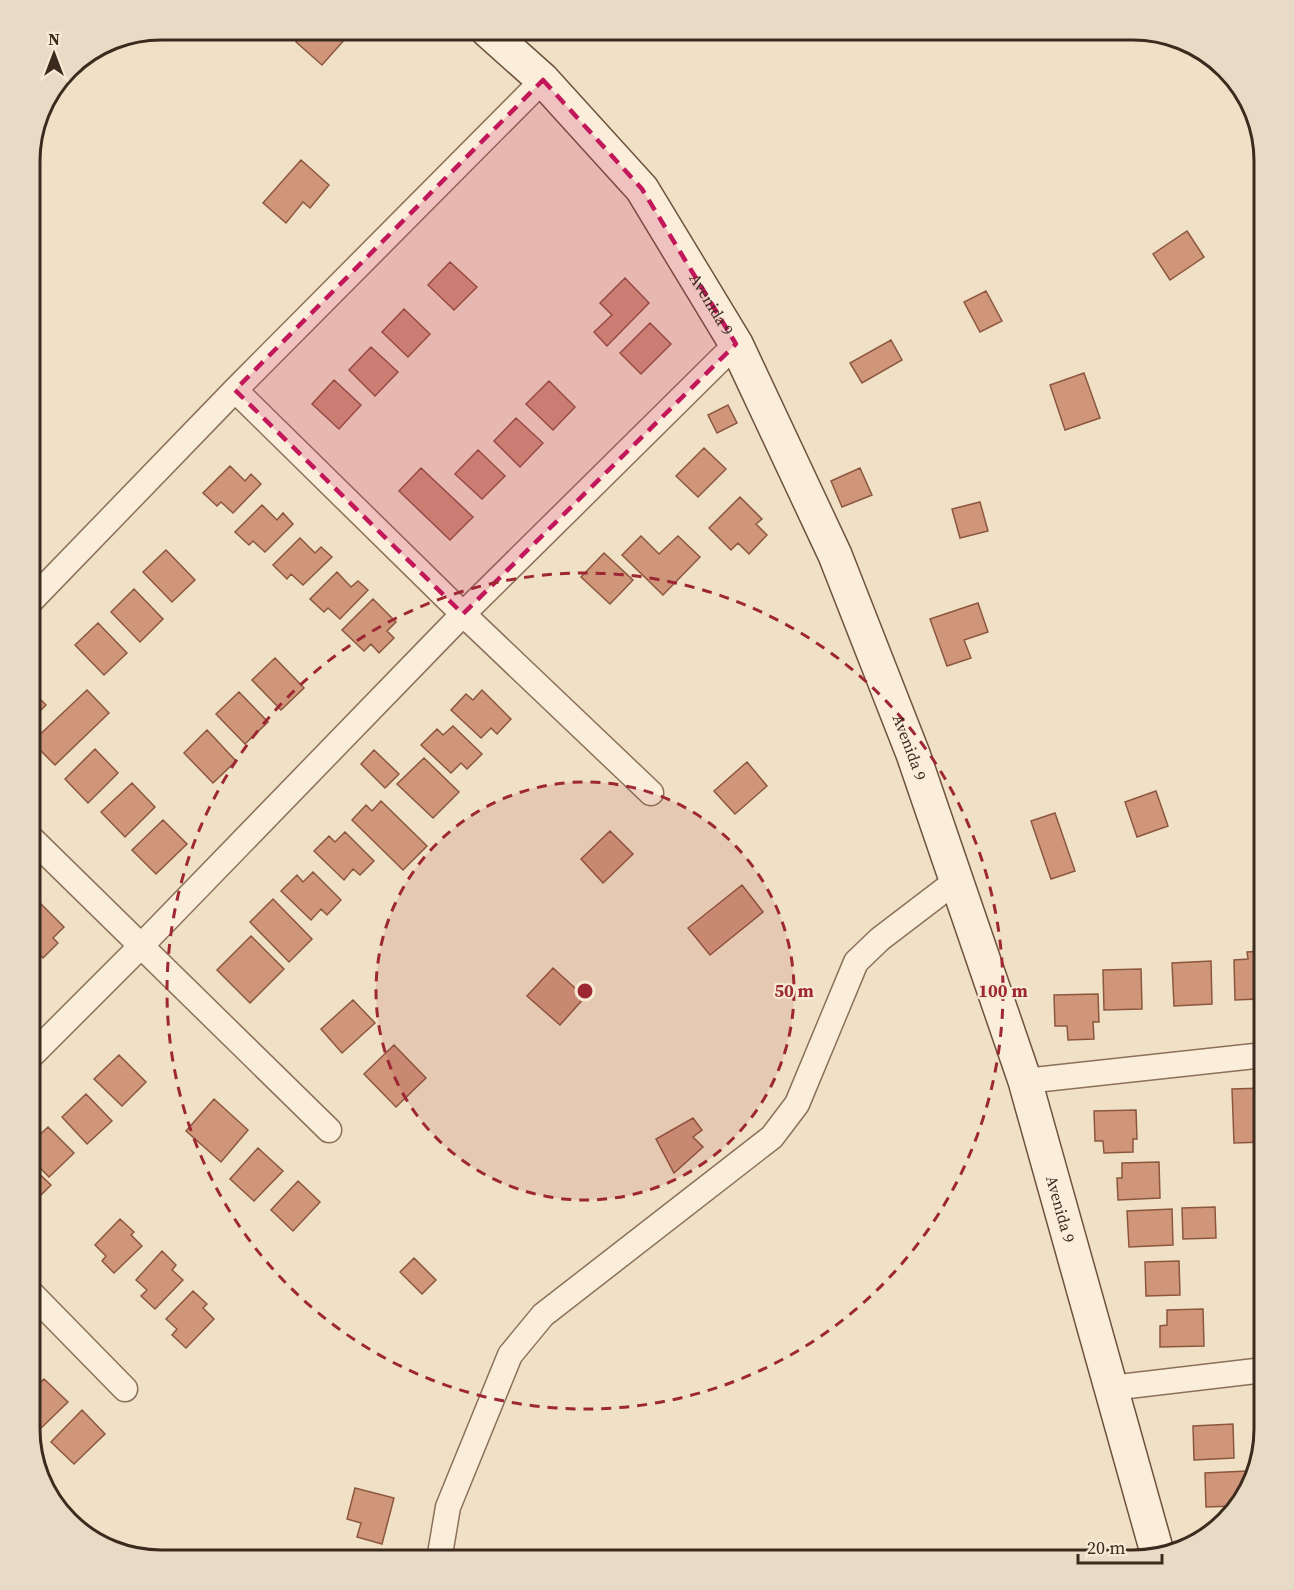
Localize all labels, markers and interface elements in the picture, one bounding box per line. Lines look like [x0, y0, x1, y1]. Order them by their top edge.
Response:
north arrow [24, 24, 84, 84]
text: N [48, 28, 60, 50]
street label: Avenida 9 [685, 269, 739, 339]
street label: Avenida 9 [887, 711, 932, 783]
text: 50 m [774, 978, 814, 1003]
text: 100 m [978, 978, 1028, 1003]
centre of rings [575, 981, 595, 1001]
street label: Avenida 9 [1041, 1173, 1081, 1245]
scale bar [1078, 1527, 1162, 1565]
text: 20 m [1087, 1535, 1125, 1560]

